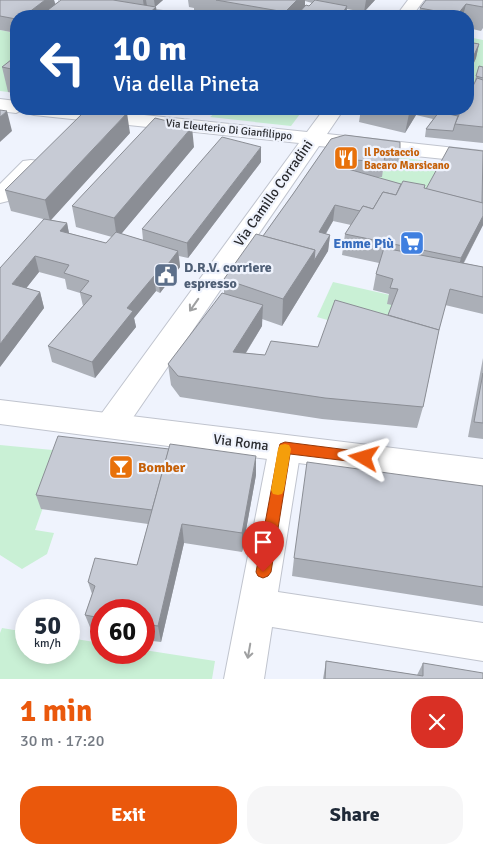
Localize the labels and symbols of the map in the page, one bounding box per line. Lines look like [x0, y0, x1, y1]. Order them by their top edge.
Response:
street label: Via Eleuterio Di Gianfilippo [165, 116, 293, 143]
street label: Via Camillo Corradini [230, 137, 317, 250]
restaurant icon: Il Postaccio Bacaro Marsicano [333, 145, 359, 171]
place label: Il Postaccio Bacaro Marsicano [364, 146, 450, 172]
supermarket icon: Emme Più [399, 230, 425, 256]
place label: Emme Più [333, 235, 394, 252]
place label: D.R.V. corriere espresso [184, 259, 272, 292]
public building icon: D.R.V. corriere espresso [153, 262, 179, 288]
one-way arrow [189, 298, 199, 312]
street label: Via Roma [212, 431, 270, 454]
position arrow [337, 431, 389, 483]
bar icon: Bomber [108, 454, 134, 480]
place label: Bomber [138, 459, 186, 476]
pin [242, 521, 284, 572]
speed limit sign: 60 [90, 599, 155, 664]
one-way arrow [244, 643, 254, 659]

